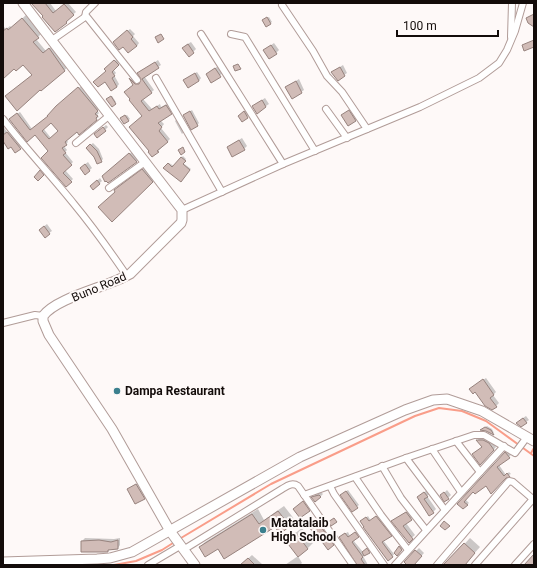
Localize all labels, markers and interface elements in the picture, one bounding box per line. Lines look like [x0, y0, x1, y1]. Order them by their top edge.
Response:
scale bar [397, 12, 498, 38]
text: 100 m [403, 19, 437, 33]
street label: Buno Road [70, 269, 128, 305]
place label: Dampa Restaurant [125, 384, 225, 398]
marker: Dampa Restaurant [112, 386, 122, 396]
place label: Matatalaib High School [271, 516, 336, 544]
marker: Matatalaib High School [258, 525, 268, 535]

